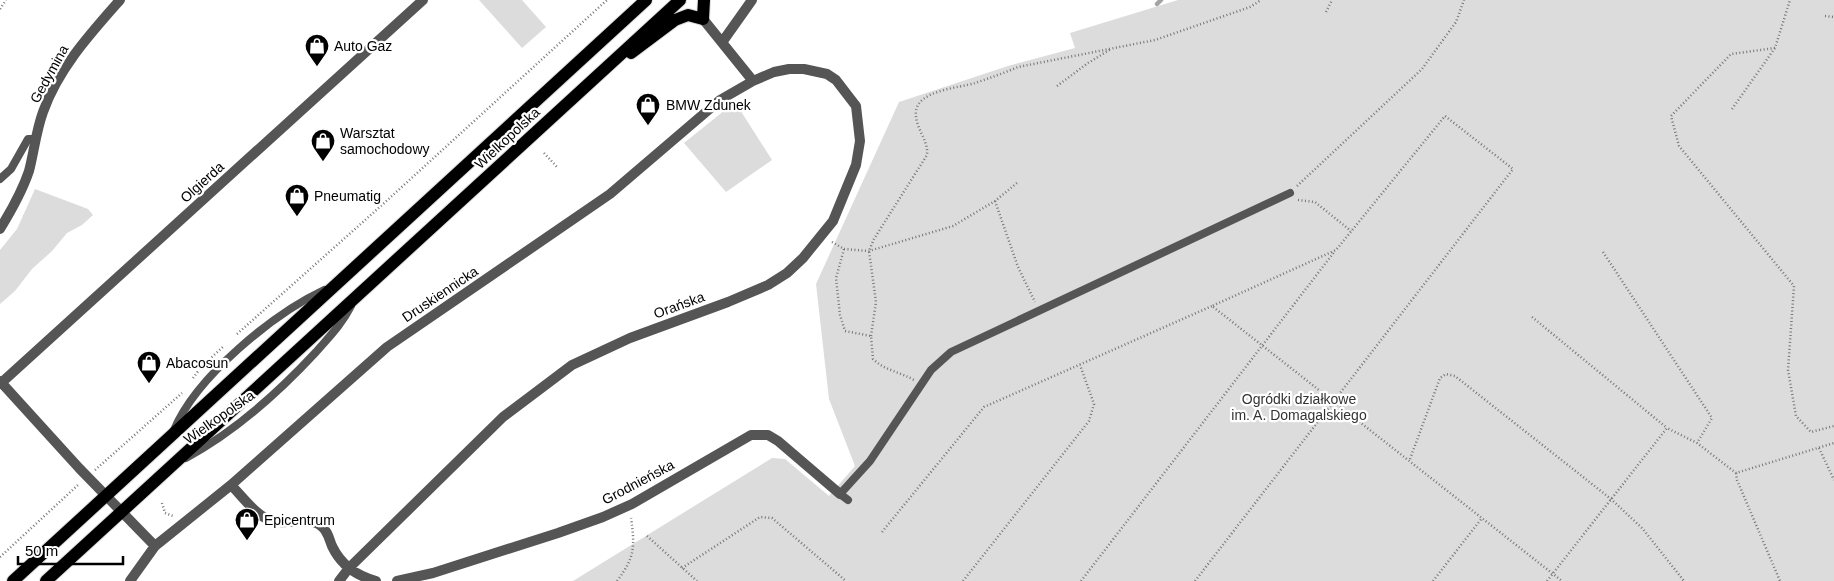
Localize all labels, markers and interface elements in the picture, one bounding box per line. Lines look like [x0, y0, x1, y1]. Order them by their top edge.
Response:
shop icon: Auto Gaz [304, 33, 330, 67]
place label: Auto Gaz [334, 38, 392, 54]
street label: Gedymina [27, 42, 72, 106]
shop icon: BMW Zdunek [635, 92, 661, 126]
place label: BMW Zdunek [666, 97, 752, 113]
street label: Wielkopolska [471, 104, 543, 172]
place label: Warsztat samochodowy [340, 125, 430, 157]
shop icon: Warsztat samochodowy [310, 128, 336, 162]
street label: Olgierda [177, 158, 227, 206]
shop icon: Pneumatig [284, 183, 310, 217]
place label: Pneumatig [314, 188, 381, 204]
street label: Druskiennicka [399, 263, 481, 325]
street label: Orańska [651, 288, 707, 322]
shop icon: Abacosun [136, 350, 162, 384]
place label: Abacosun [166, 355, 228, 371]
street label: Wielkopolska [181, 387, 258, 447]
park label: Ogródki działkowe im. A. Domagalskiego [1231, 391, 1367, 423]
street label: Grodnieńska [599, 456, 677, 508]
shop icon: Epicentrum [234, 507, 260, 541]
place label: Epicentrum [264, 512, 335, 528]
scale bar [18, 534, 122, 566]
text: 50 m [25, 542, 58, 559]

